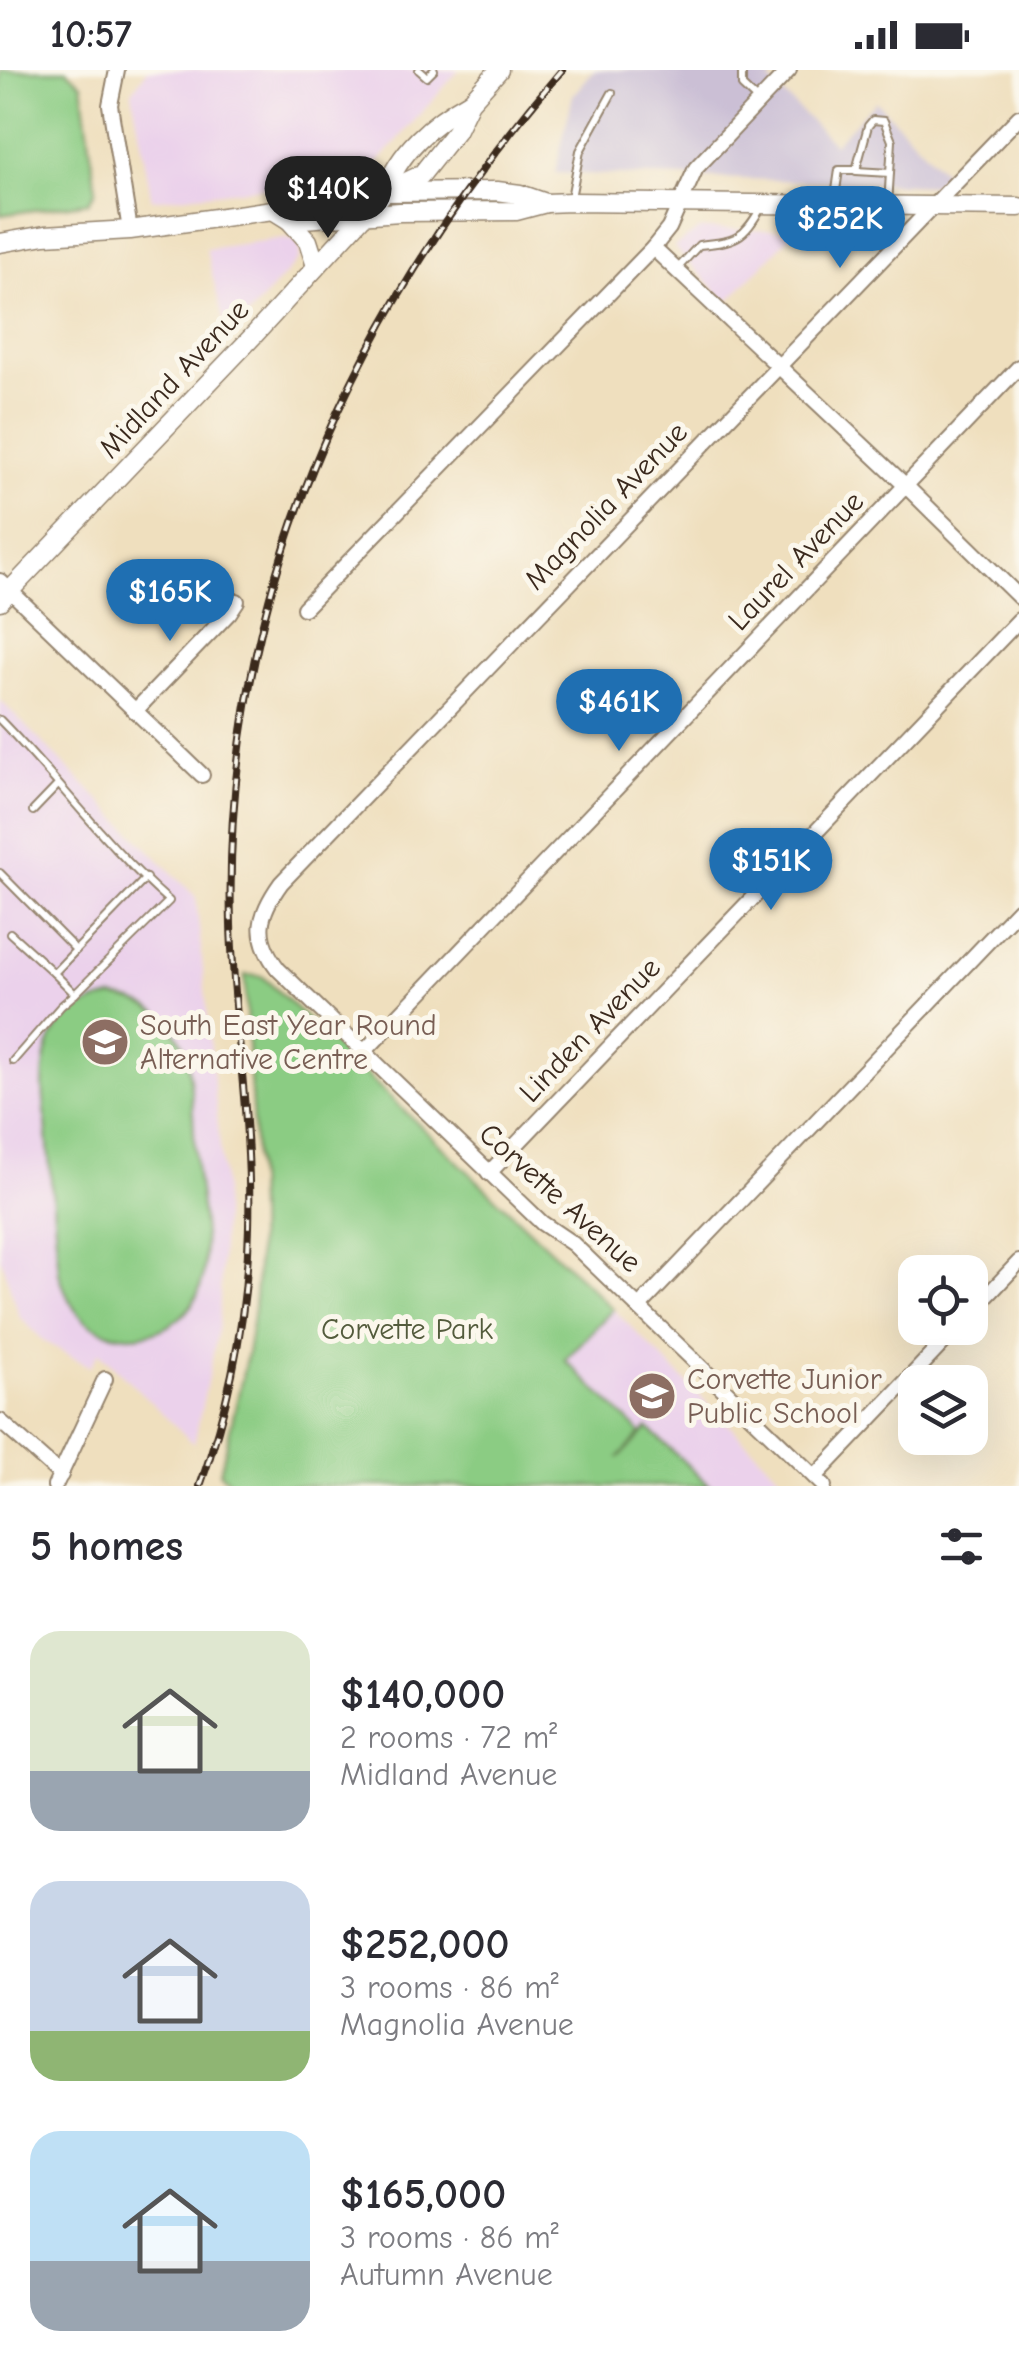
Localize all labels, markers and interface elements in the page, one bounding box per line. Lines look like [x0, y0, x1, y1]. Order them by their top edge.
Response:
text: 10:57 [50, 13, 132, 57]
pin: $140K [258, 156, 398, 241]
text: $140K [287, 170, 369, 207]
pin: $252K [770, 186, 910, 271]
text: $252K [797, 200, 883, 237]
street label: Midland Avenue [92, 293, 256, 465]
street label: Magnolia Avenue [517, 415, 695, 597]
street label: Laurel Avenue [721, 484, 871, 638]
pin: $165K [100, 559, 240, 644]
text: $165K [128, 573, 212, 610]
pin: $461K [549, 669, 689, 754]
text: $461K [578, 683, 660, 720]
pin: $151K [701, 828, 841, 913]
text: $151K [731, 842, 811, 879]
street label: Linden Avenue [512, 950, 668, 1110]
place label: South East Year Round Alternative Centre [140, 1008, 437, 1077]
school or university icon: South East Year Round Alternative Centre [79, 1016, 131, 1068]
street label: Corvette Avenue [472, 1116, 648, 1280]
map controls [898, 1255, 988, 1455]
button: locate [898, 1255, 988, 1345]
park label: Corvette Park [321, 1312, 493, 1347]
place label: Corvette Junior Public School [687, 1362, 882, 1431]
button: layers [898, 1365, 988, 1455]
school or university icon: Corvette Junior Public School [626, 1370, 678, 1422]
icon: filters [934, 1519, 989, 1574]
text: 5 homes [30, 1522, 183, 1571]
text: $140,000 [340, 1670, 505, 1719]
icon: home [110, 1671, 230, 1791]
text: 2 rooms · 72 m² [340, 1719, 557, 1756]
text: Midland Avenue [340, 1756, 557, 1793]
text: $252,000 [340, 1920, 510, 1969]
icon: home [110, 1921, 230, 2041]
text: 3 rooms · 86 m² [340, 1969, 559, 2006]
text: Magnolia Avenue [340, 2006, 574, 2043]
text: $165,000 [340, 2170, 506, 2219]
icon: home [110, 2171, 230, 2291]
text: 3 rooms · 86 m² [340, 2219, 559, 2256]
text: Autumn Avenue [340, 2256, 553, 2293]

